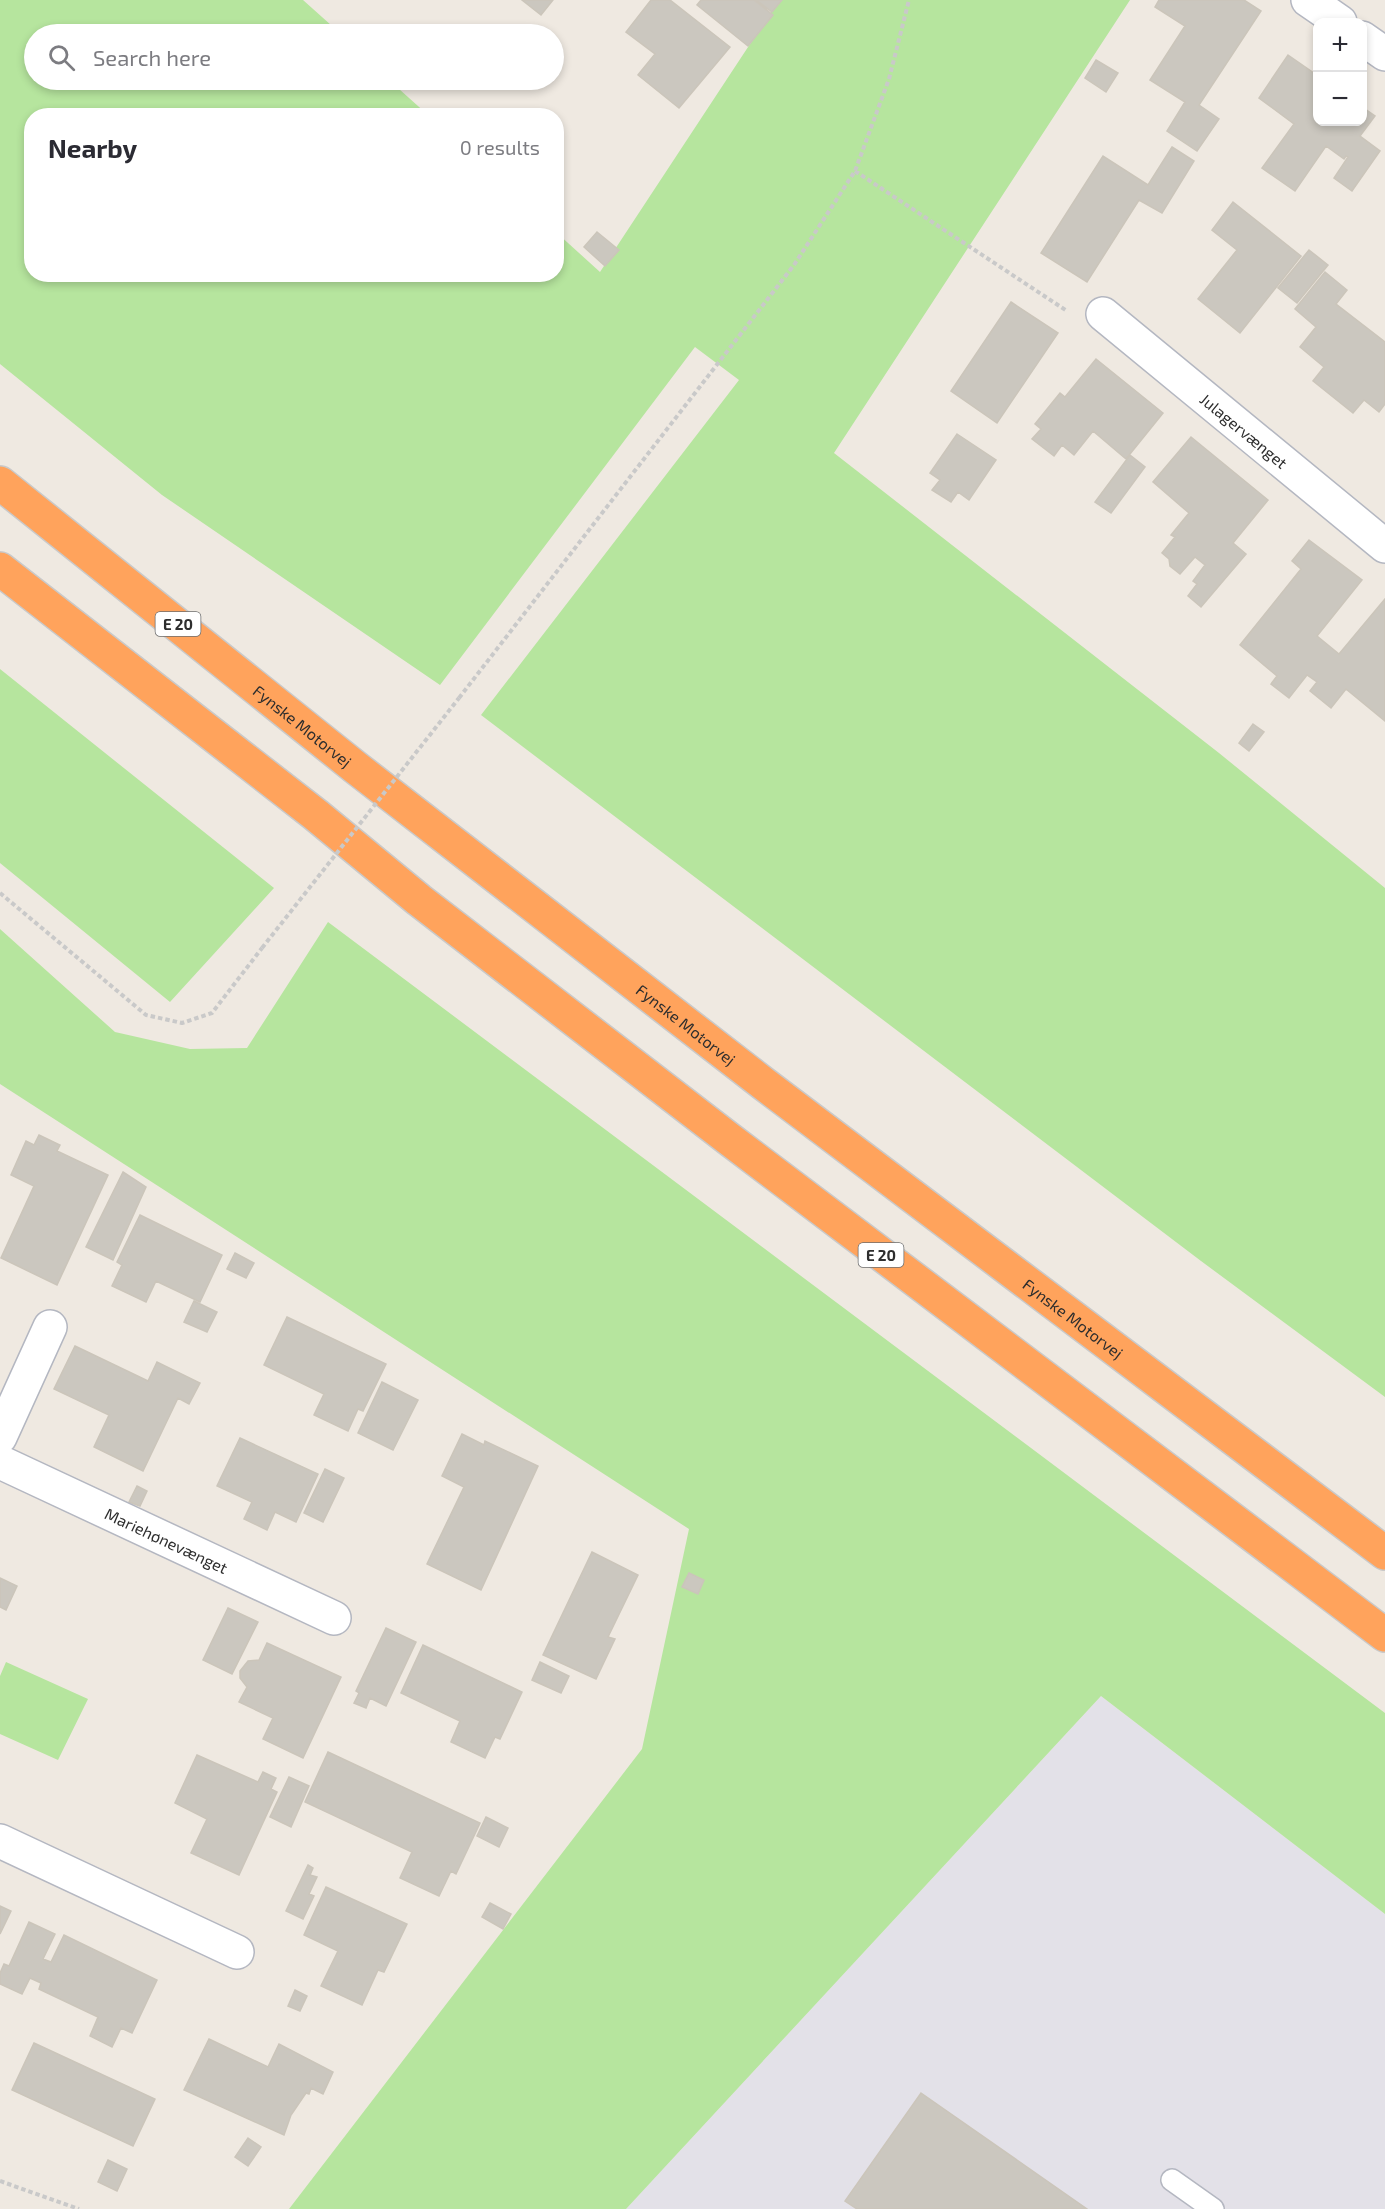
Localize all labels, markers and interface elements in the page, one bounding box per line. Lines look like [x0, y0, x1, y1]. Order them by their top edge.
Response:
map controls [1313, 18, 1367, 126]
button: + [1313, 18, 1367, 72]
search box [24, 24, 564, 90]
icon: search [45, 41, 78, 74]
text: Search here [93, 44, 211, 70]
button: − [1313, 72, 1367, 126]
text: Nearby [48, 132, 137, 163]
text: 0 results [460, 135, 540, 159]
street label: Julagervænget [1197, 389, 1292, 472]
road number: E 20 [156, 612, 201, 636]
street label: Fynske Motorvej [250, 680, 356, 771]
street label: Fynske Motorvej [633, 980, 740, 1069]
road number: E 20 [858, 1243, 904, 1267]
street label: Fynske Motorvej [1020, 1274, 1127, 1362]
street label: Mariehønevænget [102, 1503, 231, 1577]

